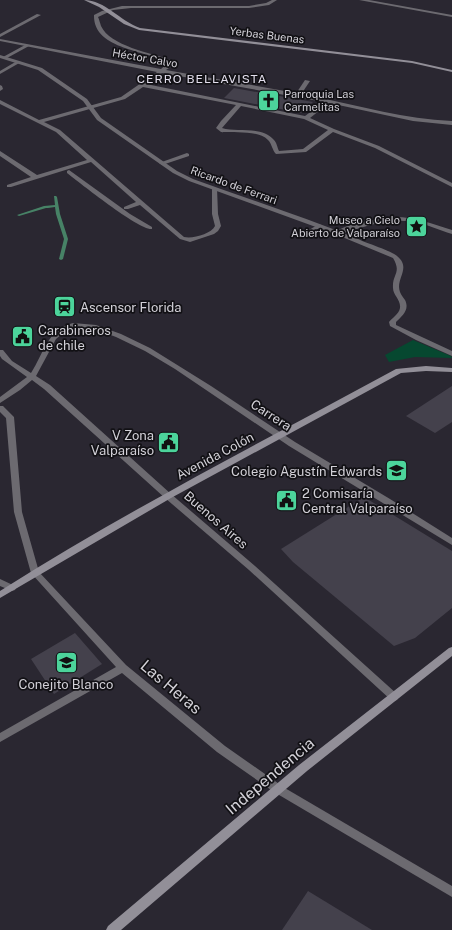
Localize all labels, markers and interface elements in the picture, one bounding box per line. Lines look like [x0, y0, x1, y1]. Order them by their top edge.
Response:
street label: Yerbas Buenas [229, 24, 305, 46]
street label: Héctor Calvo [111, 46, 179, 70]
district label: CERRO BELLAVISTA [137, 72, 267, 86]
church icon: Parroquia Las Carmelitas [255, 87, 281, 113]
place label: Parroquia Las Carmelitas [284, 88, 354, 113]
street label: Ricardo de Ferrari [189, 164, 279, 206]
place icon: Museo a Cielo Abierto de Valparaíso [403, 213, 429, 239]
place label: Museo a Cielo Abierto de Valparaíso [291, 214, 400, 239]
station icon: Ascensor Florida [52, 294, 78, 320]
place label: Ascensor Florida [80, 300, 182, 315]
place label: Carabineros de chile [38, 323, 111, 353]
public building icon: Carabineros de chile [10, 324, 36, 350]
street label: Carrera [248, 396, 294, 434]
place label: V Zona Valparaíso [91, 428, 154, 458]
public building icon: V Zona Valparaíso [156, 429, 182, 455]
street label: Avenida Colón [174, 429, 256, 483]
school or university icon: Colegio Agustín Edwards [384, 458, 410, 484]
place label: Colegio Agustín Edwards [231, 464, 382, 479]
place label: 2 Comisaría Central Valparaíso [302, 486, 413, 516]
public building icon: 2 Comisaría Central Valparaíso [274, 487, 300, 513]
street label: Buenos Aires [181, 488, 251, 552]
school or university icon: Conejito Blanco [53, 649, 79, 675]
street label: Las Heras [137, 656, 205, 718]
place label: Conejito Blanco [19, 677, 113, 692]
street label: Independencia [222, 734, 318, 818]

